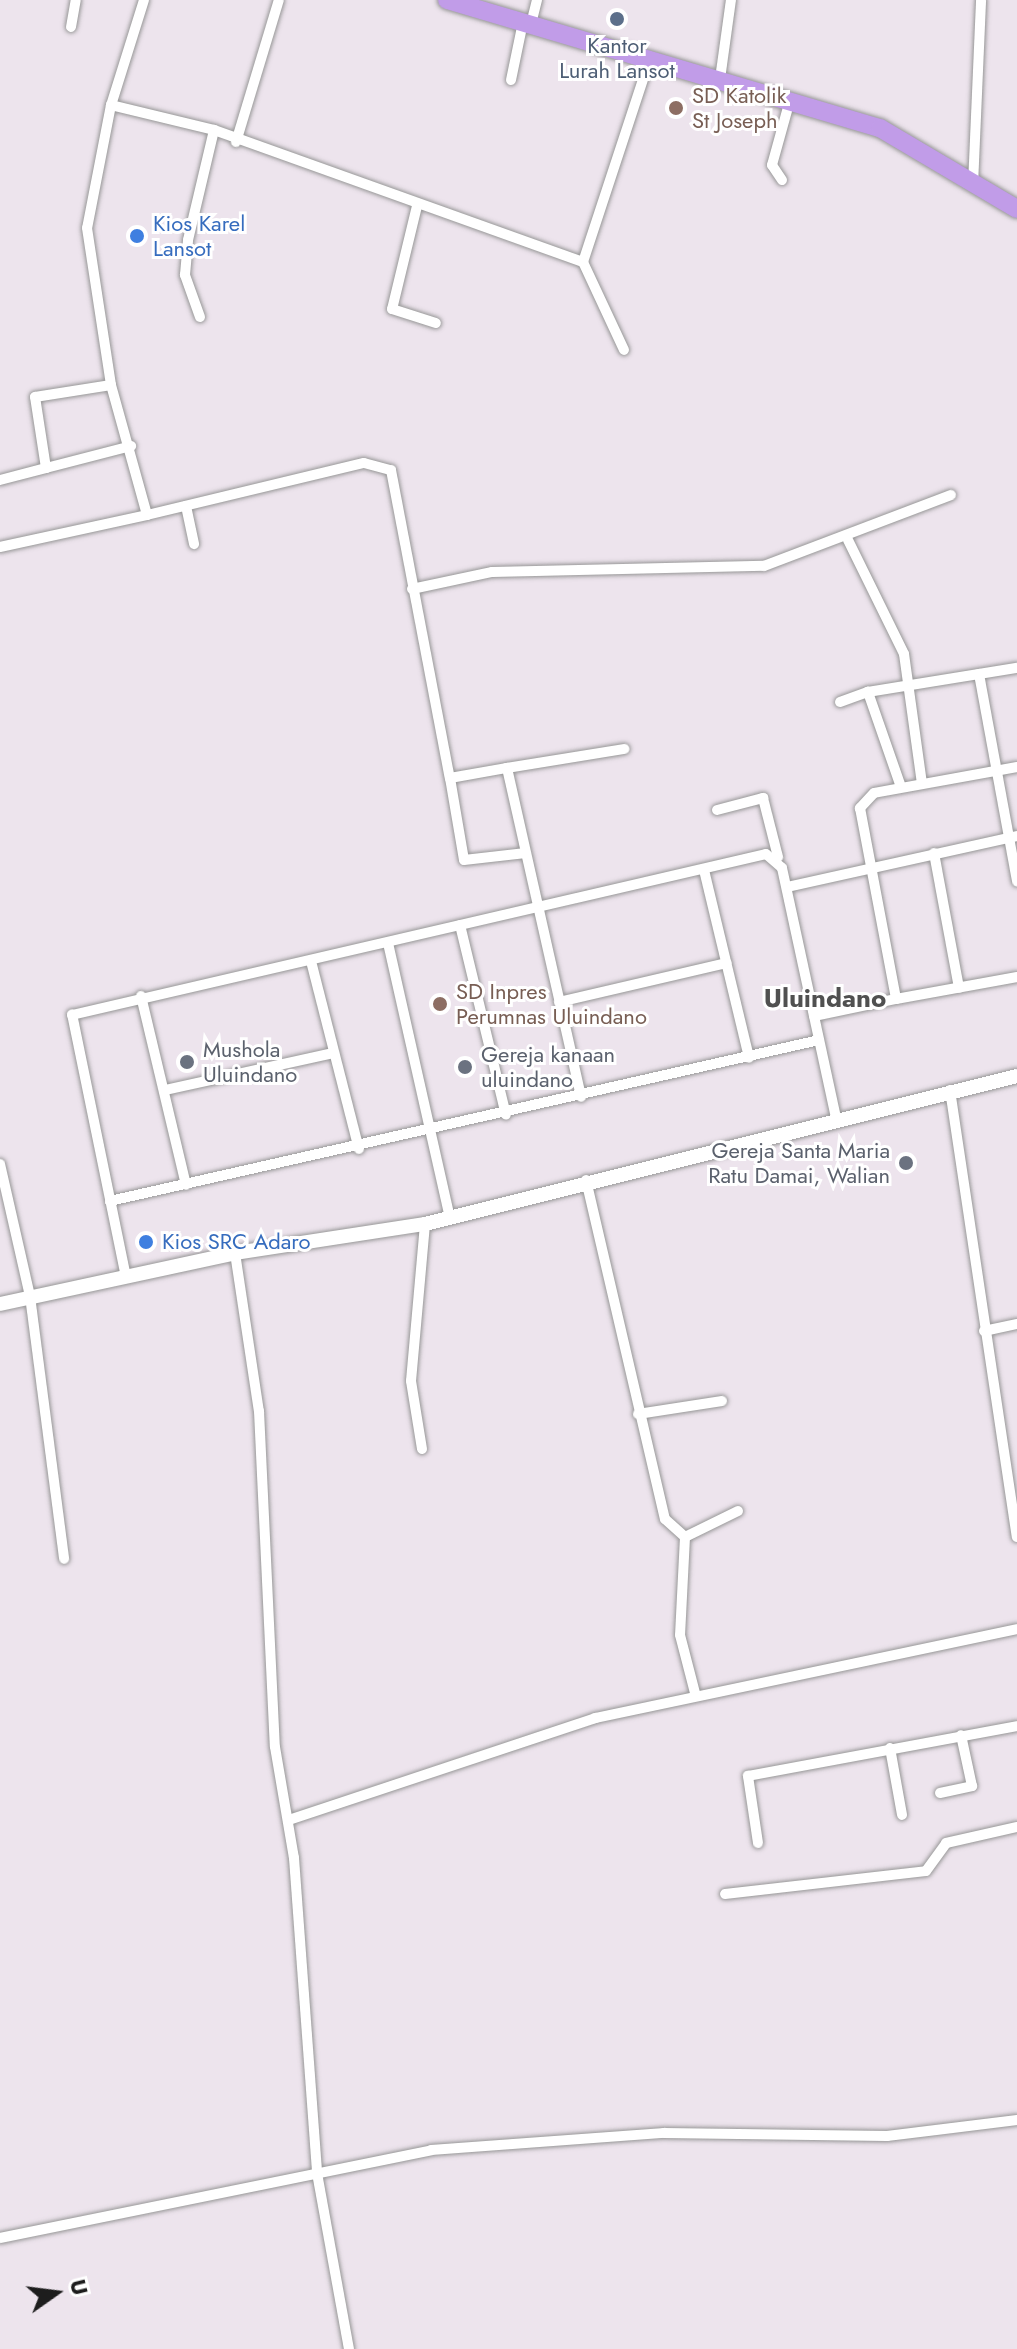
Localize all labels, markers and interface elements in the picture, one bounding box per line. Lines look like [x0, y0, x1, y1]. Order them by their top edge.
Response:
marker: Kantor Lurah Lansot [608, 10, 626, 28]
place label: Kantor Lurah Lansot [559, 32, 675, 84]
place label: SD Katolik St Joseph [692, 82, 786, 134]
marker: SD Katolik St Joseph [667, 99, 685, 117]
place label: Kios Karel Lansot [153, 210, 245, 262]
marker: Kios Karel Lansot [128, 227, 146, 245]
place label: SD Inpres Perumnas Uluindano [456, 978, 647, 1030]
district label: Uluindano [764, 983, 886, 1015]
marker: SD Inpres Perumnas Uluindano [431, 995, 449, 1013]
place label: Mushola Uluindano [203, 1036, 297, 1088]
place label: Gereja kanaan uluindano [481, 1041, 615, 1092]
marker: Mushola Uluindano [178, 1053, 196, 1071]
marker: Gereja kanaan uluindano [456, 1058, 474, 1076]
place label: Gereja Santa Maria Ratu Damai, Walian [708, 1137, 890, 1188]
marker: Gereja Santa Maria Ratu Damai, Walian [897, 1154, 915, 1172]
place label: Kios SRC Adaro [162, 1229, 311, 1255]
marker: Kios SRC Adaro [137, 1233, 155, 1251]
north arrow [16, 2253, 96, 2333]
text: U [62, 2276, 97, 2299]

